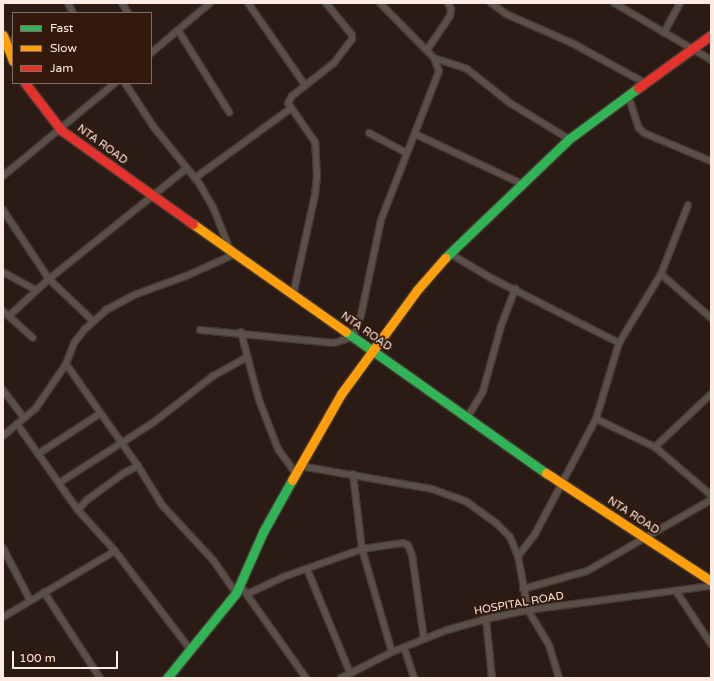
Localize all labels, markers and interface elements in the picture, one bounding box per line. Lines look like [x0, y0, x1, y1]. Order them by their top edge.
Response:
legend [12, 12, 152, 84]
text: Fast [50, 21, 73, 35]
text: Slow [50, 41, 77, 55]
text: Jam [50, 61, 73, 75]
street label: NTA ROAD [74, 122, 130, 168]
street label: NTA ROAD [338, 310, 394, 354]
street label: NTA ROAD [605, 494, 661, 538]
street label: HOSPITAL ROAD [473, 590, 565, 618]
scale bar [14, 643, 120, 669]
text: 100 m [19, 651, 56, 665]

